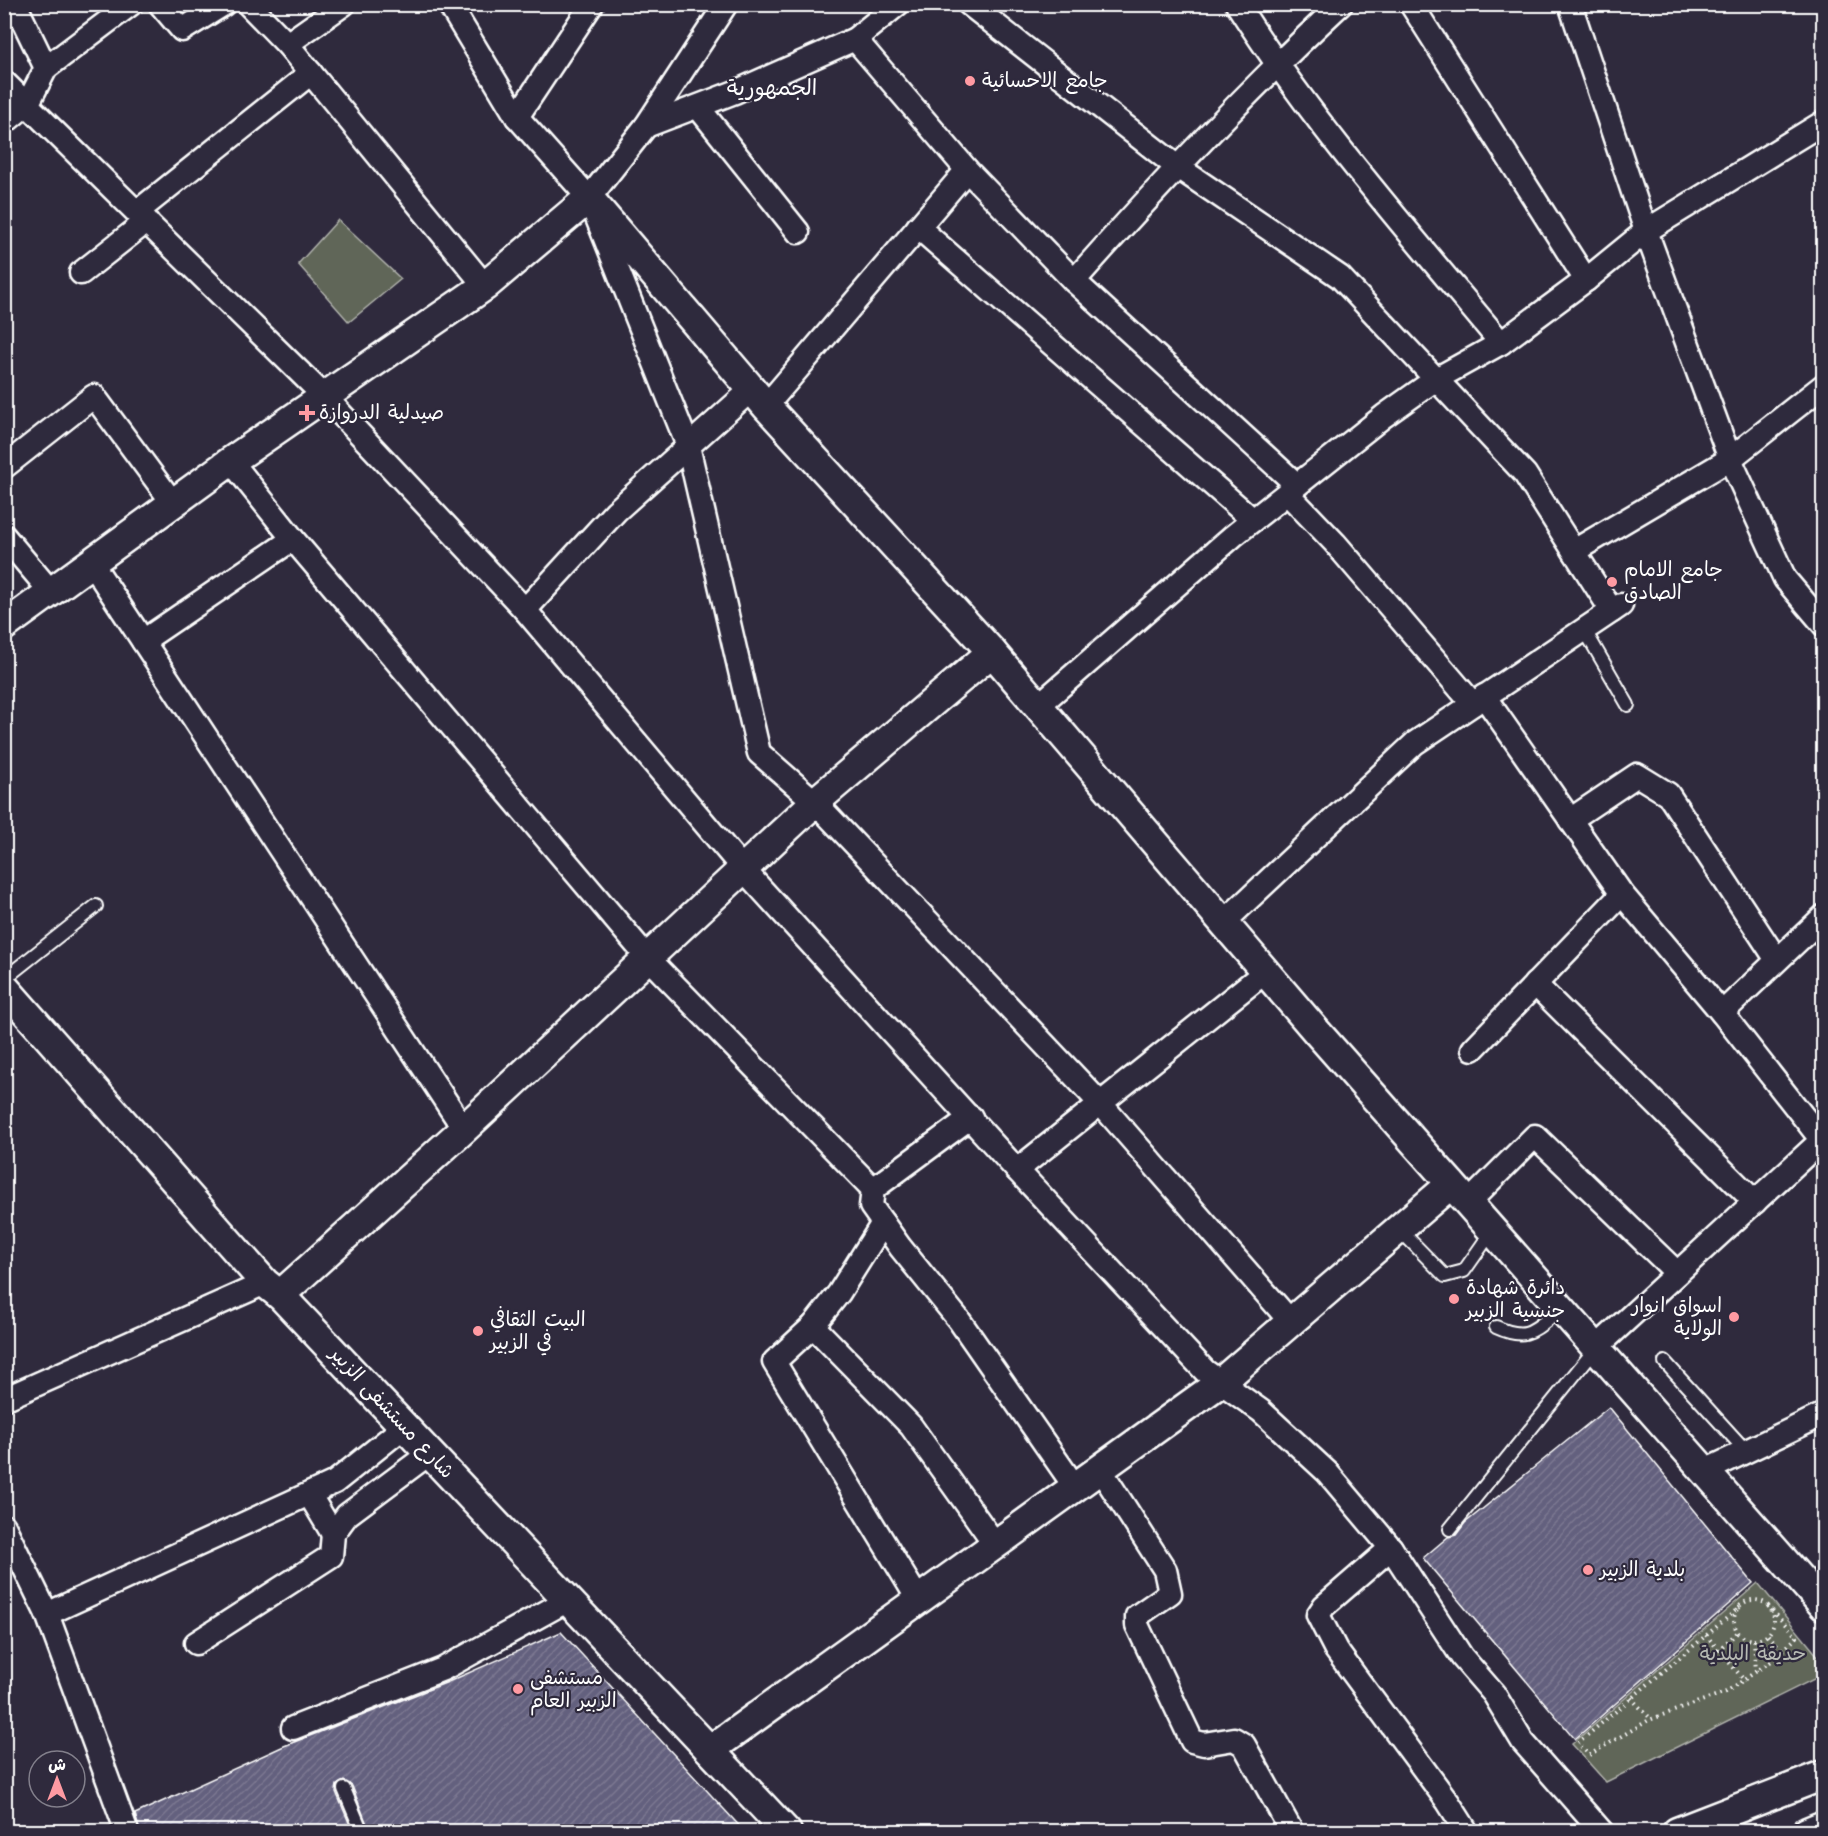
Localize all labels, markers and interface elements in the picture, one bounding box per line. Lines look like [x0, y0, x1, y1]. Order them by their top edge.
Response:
place label: جامع الاحسائية [982, 67, 1108, 95]
district label: الجمهورية [727, 73, 817, 104]
marker: جامع الاحسائية [963, 74, 977, 88]
place label: صيدلية الدروازة [319, 399, 444, 427]
marker: صيدلية الدروازة [300, 406, 314, 420]
place label: جامع الامام الصادق [1624, 556, 1723, 607]
marker: جامع الامام الصادق [1605, 575, 1619, 589]
place label: دائرة شهادة جنسية الزبير [1464, 1274, 1565, 1325]
marker: دائرة شهادة جنسية الزبير [1447, 1292, 1461, 1306]
place label: اسواق انوار الولاية [1630, 1292, 1722, 1343]
place label: البيت الثقافي في الزبير [488, 1306, 586, 1357]
marker: اسواق انوار الولاية [1727, 1310, 1741, 1324]
marker: البيت الثقافي في الزبير [471, 1324, 485, 1338]
street label: شارع مستشفى الزبير [322, 1339, 461, 1485]
place label: بلدية الزبير [1598, 1556, 1685, 1584]
marker: بلدية الزبير [1581, 1563, 1595, 1577]
park label: حديقة البلدية [1700, 1640, 1806, 1668]
place label: مستشفى الزبير العام [530, 1664, 617, 1716]
marker: مستشفى الزبير العام [511, 1682, 525, 1696]
north arrow [27, 1749, 87, 1809]
text: ش [48, 1754, 66, 1776]

